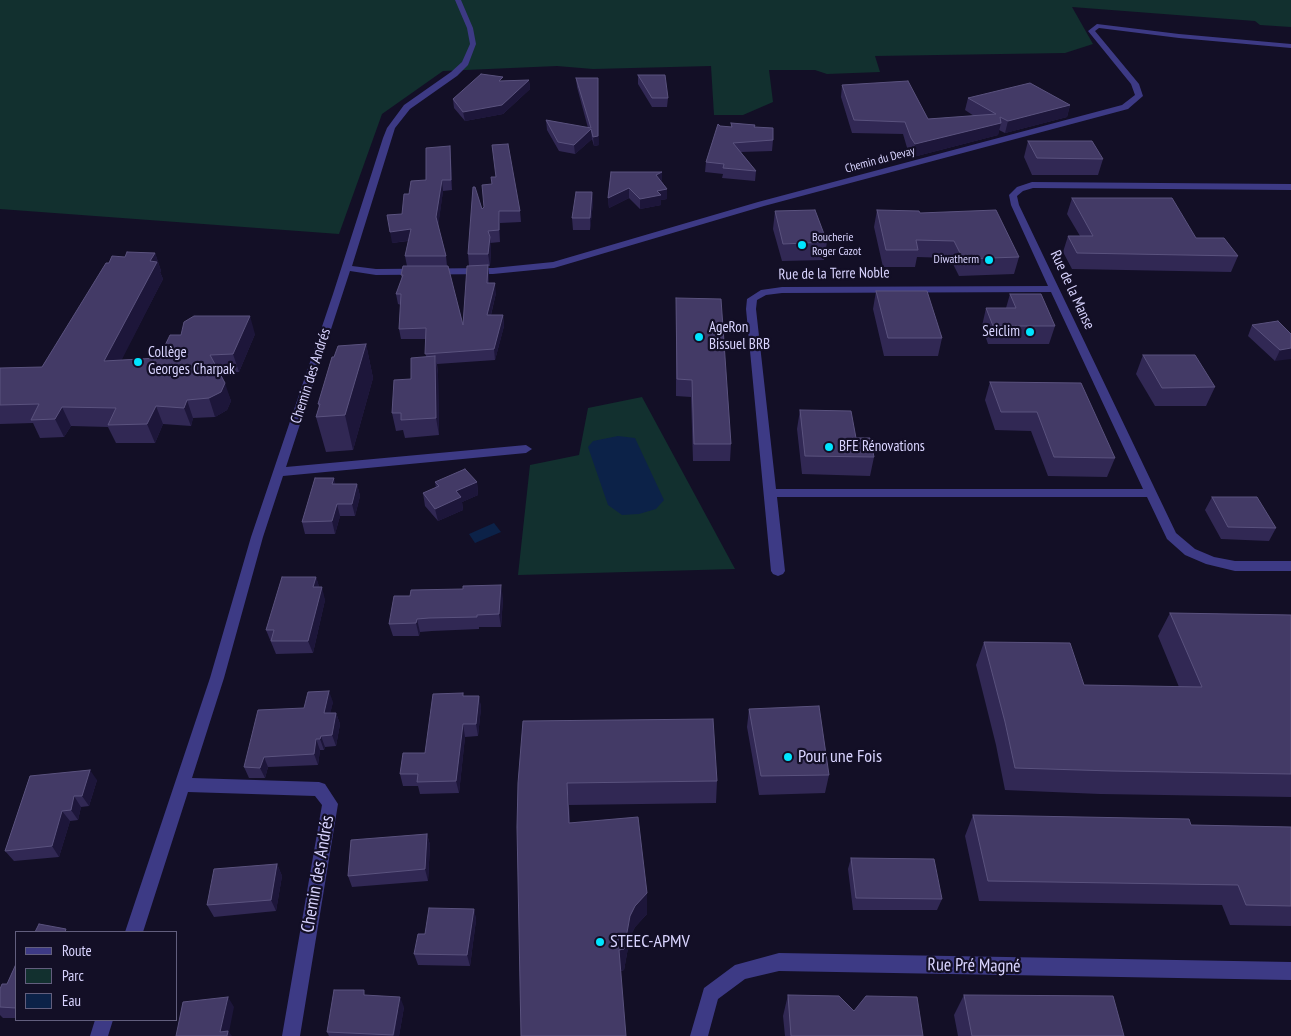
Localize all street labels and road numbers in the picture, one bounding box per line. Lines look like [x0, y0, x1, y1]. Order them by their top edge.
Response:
street label: Chemin du Devay [843, 144, 917, 176]
street label: Rue de la Manse [1046, 248, 1098, 332]
street label: Rue de la Terre Noble [778, 264, 890, 284]
street label: Chemin des Andrés [287, 326, 335, 426]
street label: Chemin des Andrés [297, 814, 339, 934]
street label: Rue Pré Magné [927, 954, 1021, 978]

